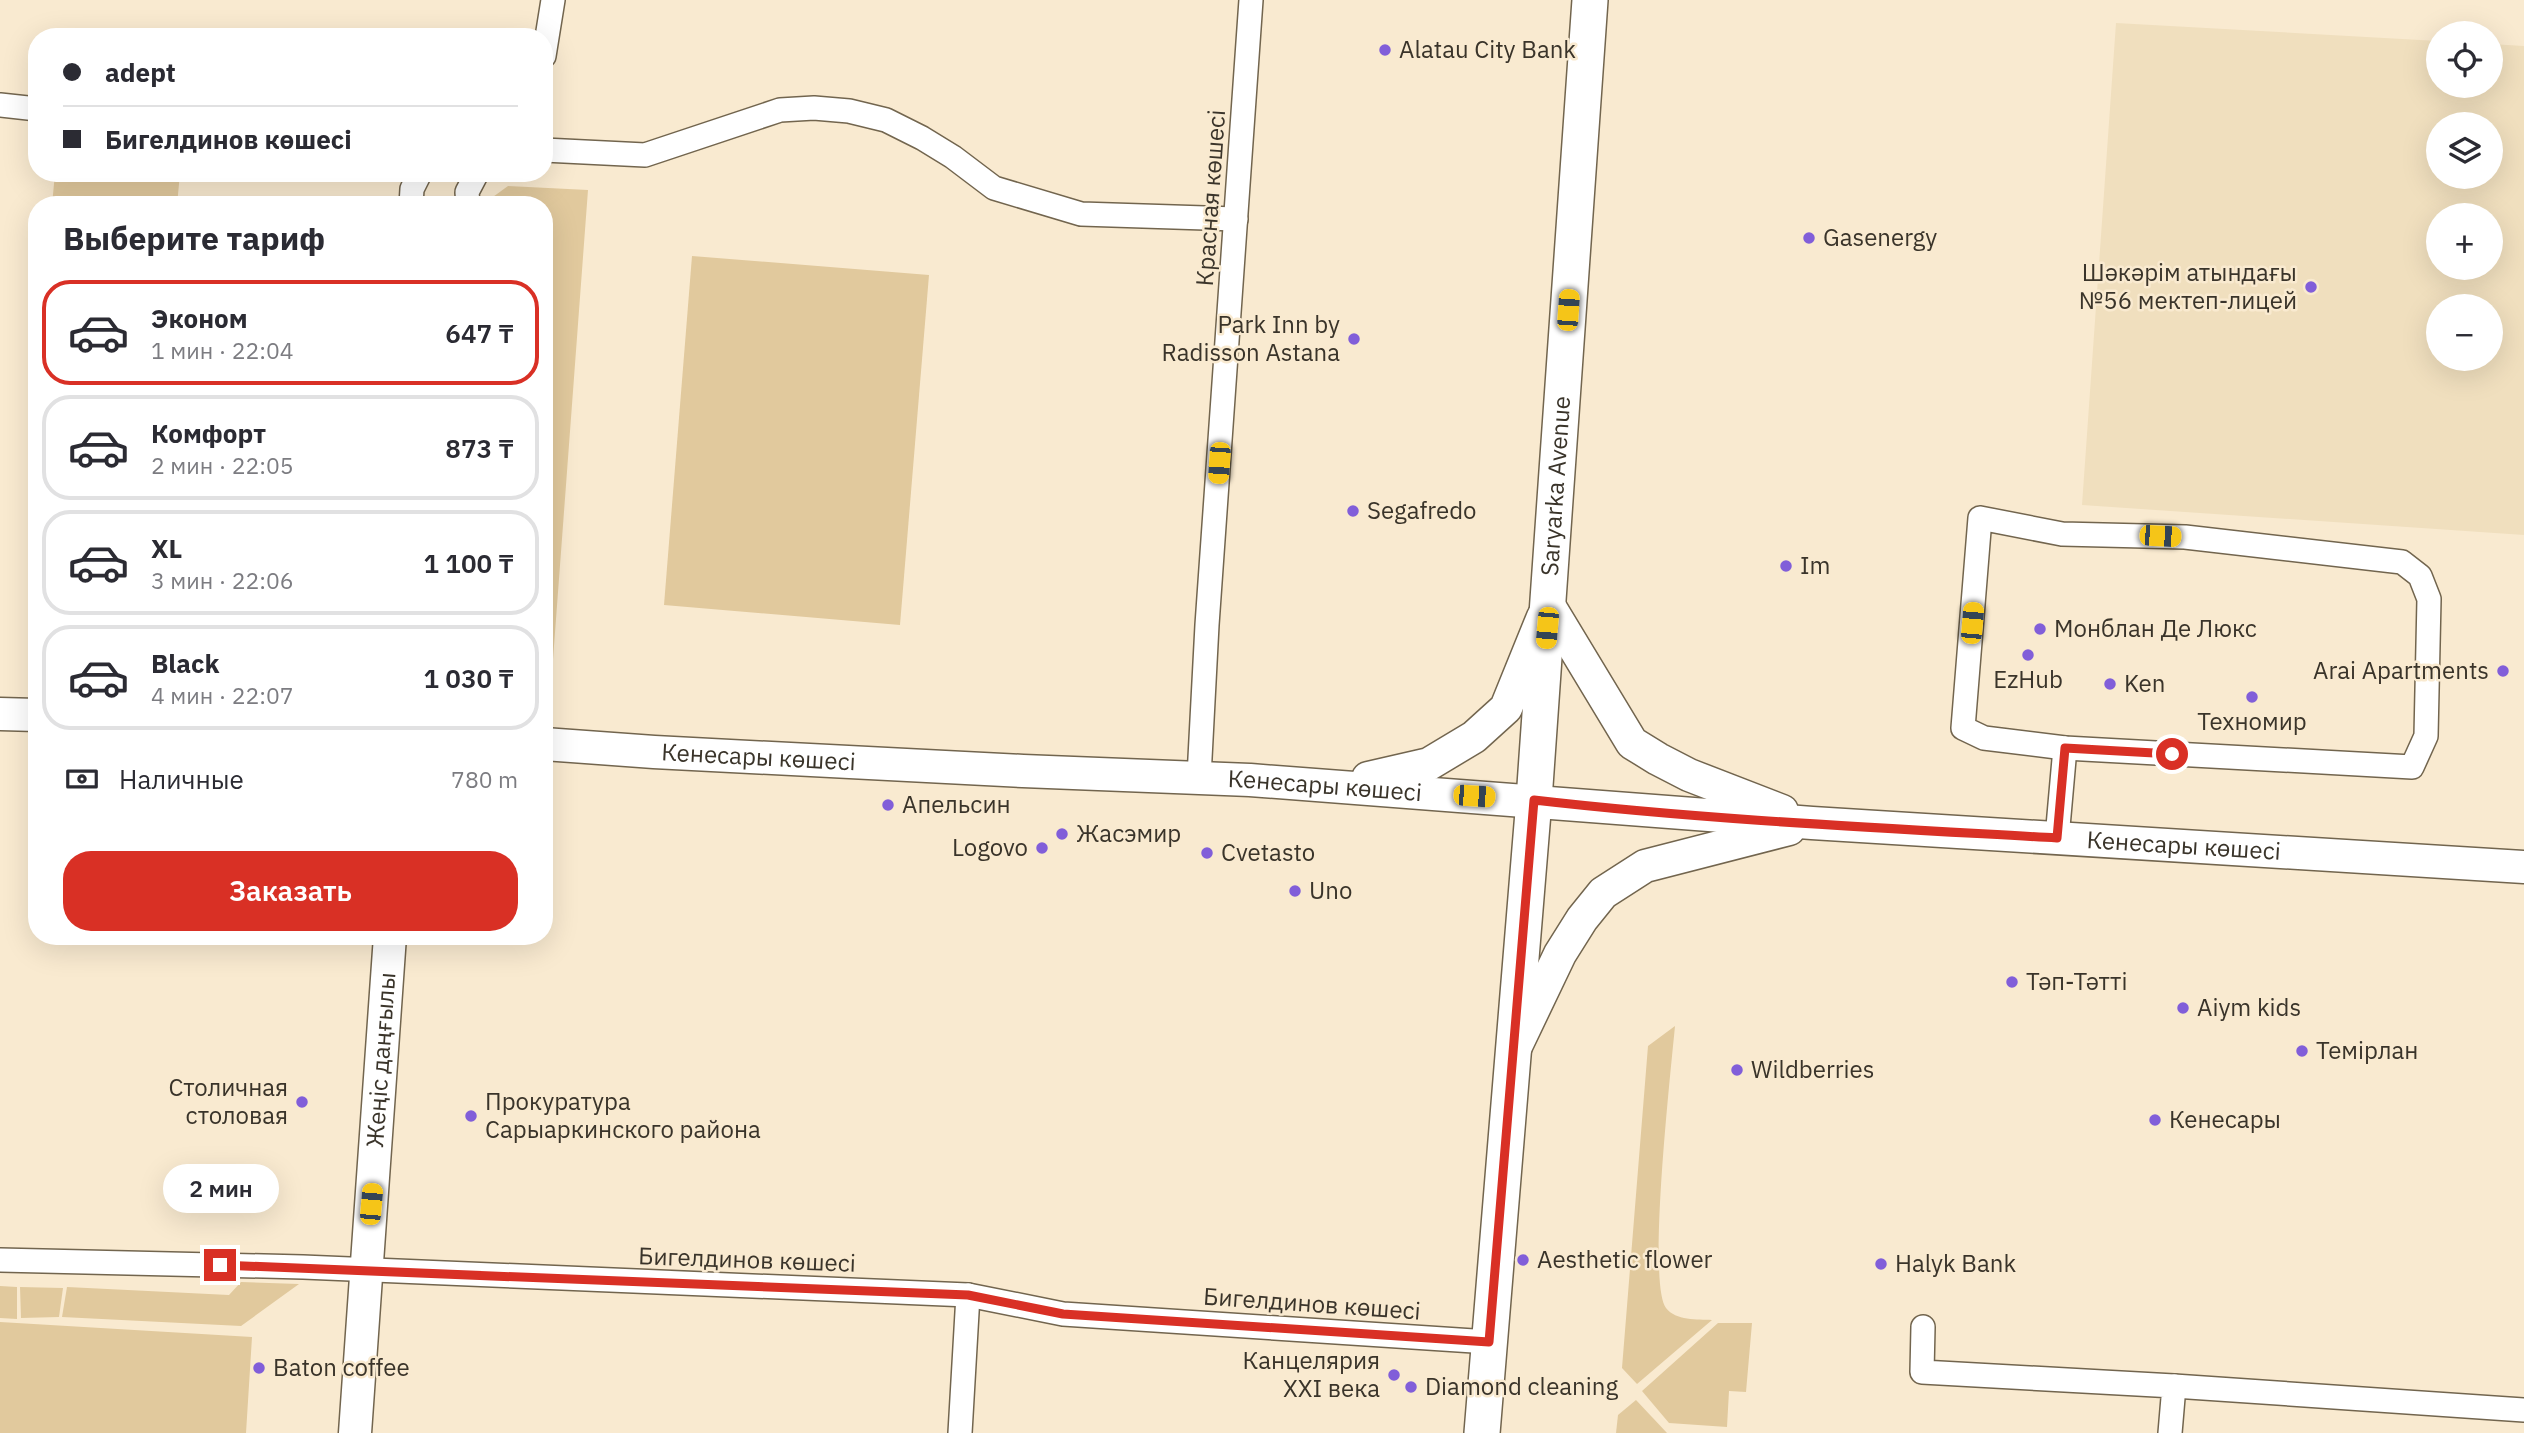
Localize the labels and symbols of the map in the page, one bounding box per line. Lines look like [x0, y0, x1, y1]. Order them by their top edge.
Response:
place label: Alatau City Bank [1399, 33, 1576, 65]
marker: Alatau City Bank [1377, 42, 1393, 58]
street label: Красная көшесі [1188, 109, 1232, 287]
place label: Gasenergy [1823, 221, 1937, 253]
marker: Gasenergy [1801, 230, 1817, 246]
place label: Шәкәрім атындағы №56 мектеп-лицей [2079, 256, 2297, 316]
marker: Шәкәрім атындағы №56 мектеп-лицей [2303, 279, 2319, 295]
car [1557, 288, 1580, 332]
place label: Park Inn by Radisson Astana [1162, 308, 1340, 368]
marker: Park Inn by Radisson Astana [1346, 331, 1362, 347]
street label: Saryarka Avenue [1533, 395, 1577, 577]
car [1208, 441, 1231, 485]
place label: Segafredo [1367, 494, 1477, 526]
marker: Segafredo [1345, 503, 1361, 519]
car [2139, 524, 2182, 548]
place label: Im [1800, 549, 1831, 581]
marker: Im [1778, 558, 1794, 574]
car [1960, 601, 1985, 645]
car [1535, 606, 1560, 650]
place label: Монблан Де Люкс [2054, 612, 2257, 644]
marker: Монблан Де Люкс [2032, 621, 2048, 637]
marker: EzHub [2020, 647, 2036, 663]
place label: Arai Apartments [2313, 654, 2489, 686]
place label: EzHub [1993, 663, 2063, 695]
marker: Arai Apartments [2495, 663, 2511, 679]
place label: Ken [2124, 667, 2165, 699]
marker: Ken [2102, 676, 2118, 692]
marker: Техномир [2244, 689, 2260, 705]
place label: Техномир [2197, 705, 2307, 737]
street label: Кенесары көшесі [661, 735, 857, 777]
route start [2156, 738, 2188, 770]
street label: Кенесары көшесі [1227, 762, 1423, 808]
car [1453, 784, 1496, 808]
place label: Апельсин [902, 788, 1011, 820]
marker: Апельсин [880, 797, 896, 813]
place label: Жасэмир [1076, 817, 1181, 849]
street label: Кенесары көшесі [2086, 823, 2282, 867]
marker: Жасэмир [1054, 826, 1070, 842]
place label: Logovo [952, 831, 1028, 863]
place label: Cvetasto [1221, 836, 1315, 868]
marker: Logovo [1034, 840, 1050, 856]
marker: Cvetasto [1199, 845, 1215, 861]
place label: Uno [1309, 874, 1352, 906]
marker: Uno [1287, 883, 1303, 899]
place label: Тәп-Тәтті [2026, 965, 2127, 997]
street label: Жеңіс даңғылы [358, 971, 402, 1149]
marker: Тәп-Тәтті [2004, 974, 2020, 990]
place label: Aiym kids [2197, 991, 2301, 1023]
marker: Aiym kids [2175, 1000, 2191, 1016]
place label: Темірлан [2316, 1034, 2418, 1066]
marker: Темірлан [2294, 1043, 2310, 1059]
place label: Wildberries [1751, 1053, 1874, 1085]
marker: Wildberries [1729, 1062, 1745, 1078]
place label: Столичная столовая [168, 1071, 288, 1131]
place label: Прокуратура Сарыаркинского района [485, 1085, 761, 1145]
marker: Столичная столовая [294, 1094, 310, 1110]
place label: Кенесары [2169, 1103, 2281, 1135]
marker: Прокуратура Сарыаркинского района [463, 1108, 479, 1124]
marker: Кенесары [2147, 1112, 2163, 1128]
callout: 2 мин [162, 1164, 278, 1212]
car [359, 1182, 384, 1226]
street label: Бигелдинов көшесі [638, 1239, 856, 1279]
place label: Aesthetic flower [1537, 1243, 1713, 1275]
place label: Halyk Bank [1895, 1247, 2016, 1279]
route end [204, 1249, 236, 1281]
marker: Aesthetic flower [1515, 1252, 1531, 1268]
marker: Halyk Bank [1873, 1256, 1889, 1272]
street label: Бигелдинов көшесі [1202, 1279, 1422, 1327]
place label: Канцелярия XXI века [1242, 1344, 1380, 1404]
place label: Baton coffee [273, 1351, 410, 1383]
marker: Baton coffee [251, 1360, 267, 1376]
marker: Канцелярия XXI века [1386, 1367, 1402, 1383]
place label: Diamond cleaning [1425, 1370, 1618, 1402]
marker: Diamond cleaning [1403, 1379, 1419, 1395]

